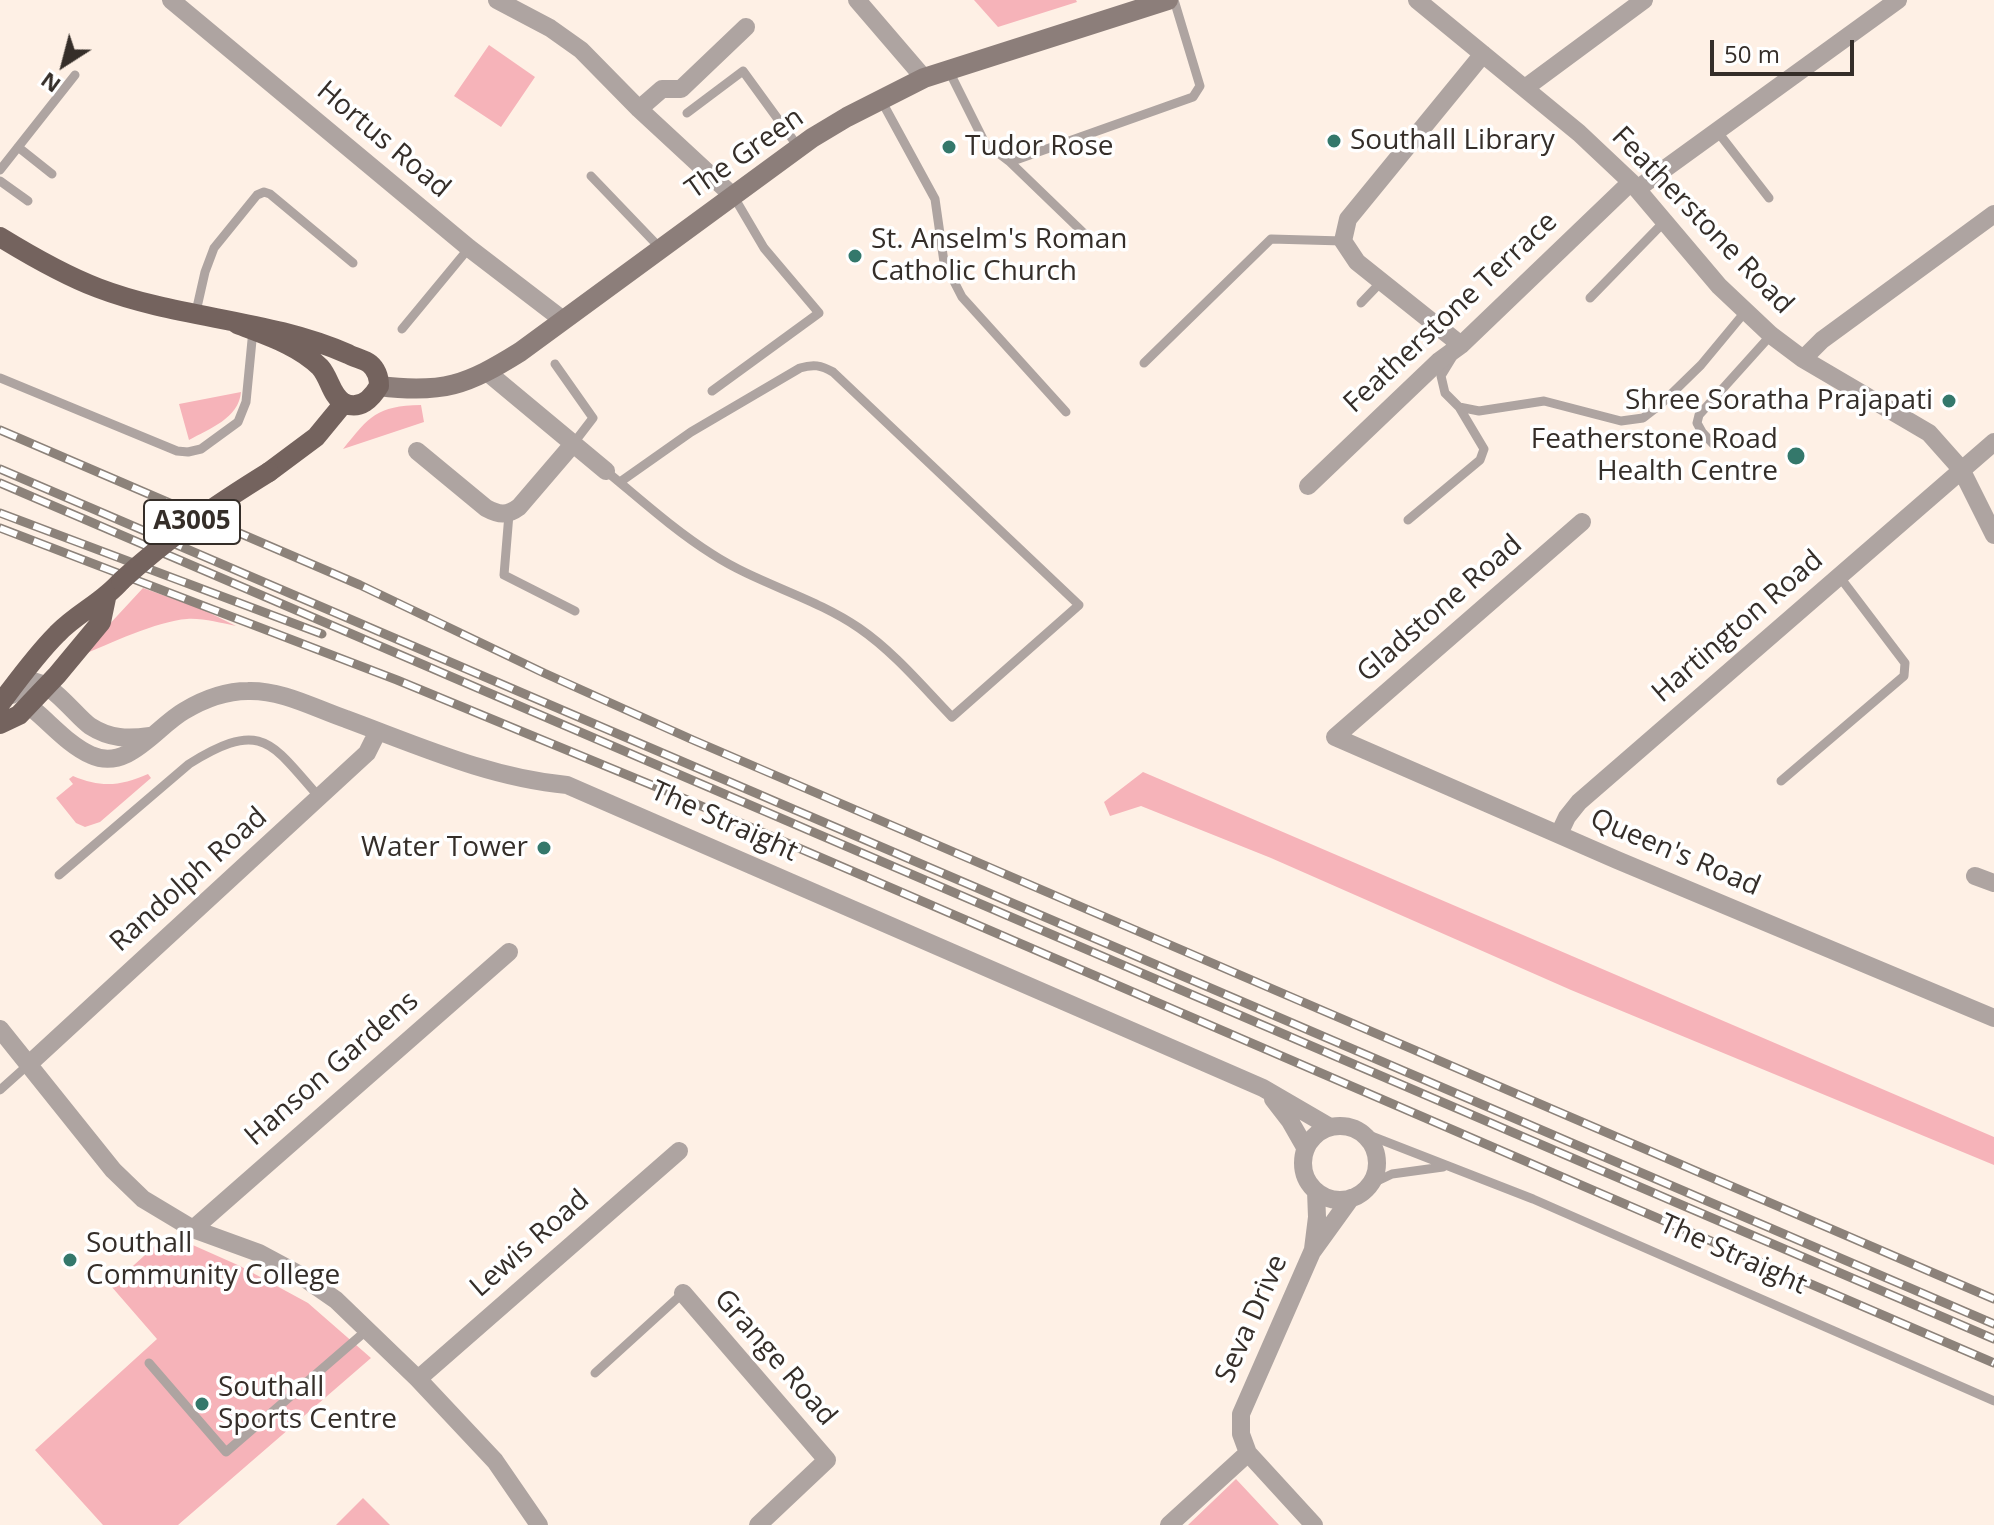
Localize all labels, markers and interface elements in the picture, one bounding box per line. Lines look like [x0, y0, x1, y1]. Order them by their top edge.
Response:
north arrow [24, 24, 104, 104]
scale bar [1714, 24, 1858, 74]
text: 50 m [1724, 37, 1780, 70]
text: N [34, 66, 66, 101]
street label: Hortus Road [310, 75, 456, 205]
street label: The Green [680, 101, 810, 207]
street label: Featherstone Road [1604, 120, 1800, 322]
place label: Southall Library [1350, 124, 1555, 158]
place label: Tudor Rose [965, 130, 1113, 164]
marker: Southall Library [1325, 132, 1343, 150]
marker: Tudor Rose [940, 138, 958, 156]
street label: Featherstone Terrace [1337, 206, 1565, 420]
place label: St. Anselm's Roman Catholic Church [871, 223, 1127, 289]
marker: St. Anselm's Roman Catholic Church [846, 247, 864, 265]
place label: Shree Soratha Prajapati [1625, 384, 1933, 418]
marker: Shree Soratha Prajapati [1940, 392, 1958, 410]
place label: Featherstone Road Health Centre [1531, 423, 1778, 489]
marker: Featherstone Road Health Centre [1785, 445, 1807, 467]
road number: A3005 [144, 500, 240, 544]
street label: Gladstone Road [1351, 528, 1529, 690]
street label: Hartington Road [1646, 544, 1830, 710]
street label: The Straight [645, 775, 803, 869]
street label: Randolph Road [104, 801, 274, 959]
street label: Queen's Road [1585, 802, 1765, 904]
place label: Water Tower [361, 831, 528, 865]
marker: Water Tower [535, 839, 553, 857]
street label: Hanson Gardens [238, 985, 426, 1153]
street label: Lewis Road [464, 1183, 596, 1305]
street label: The Straight [1654, 1208, 1812, 1302]
place label: Southall Community College [86, 1227, 340, 1293]
street label: Seva Drive [1209, 1250, 1295, 1388]
marker: Southall Community College [61, 1251, 79, 1269]
street label: Grange Road [707, 1283, 843, 1433]
place label: Southall Sports Centre [218, 1371, 397, 1437]
marker: Southall Sports Centre [193, 1395, 211, 1413]

